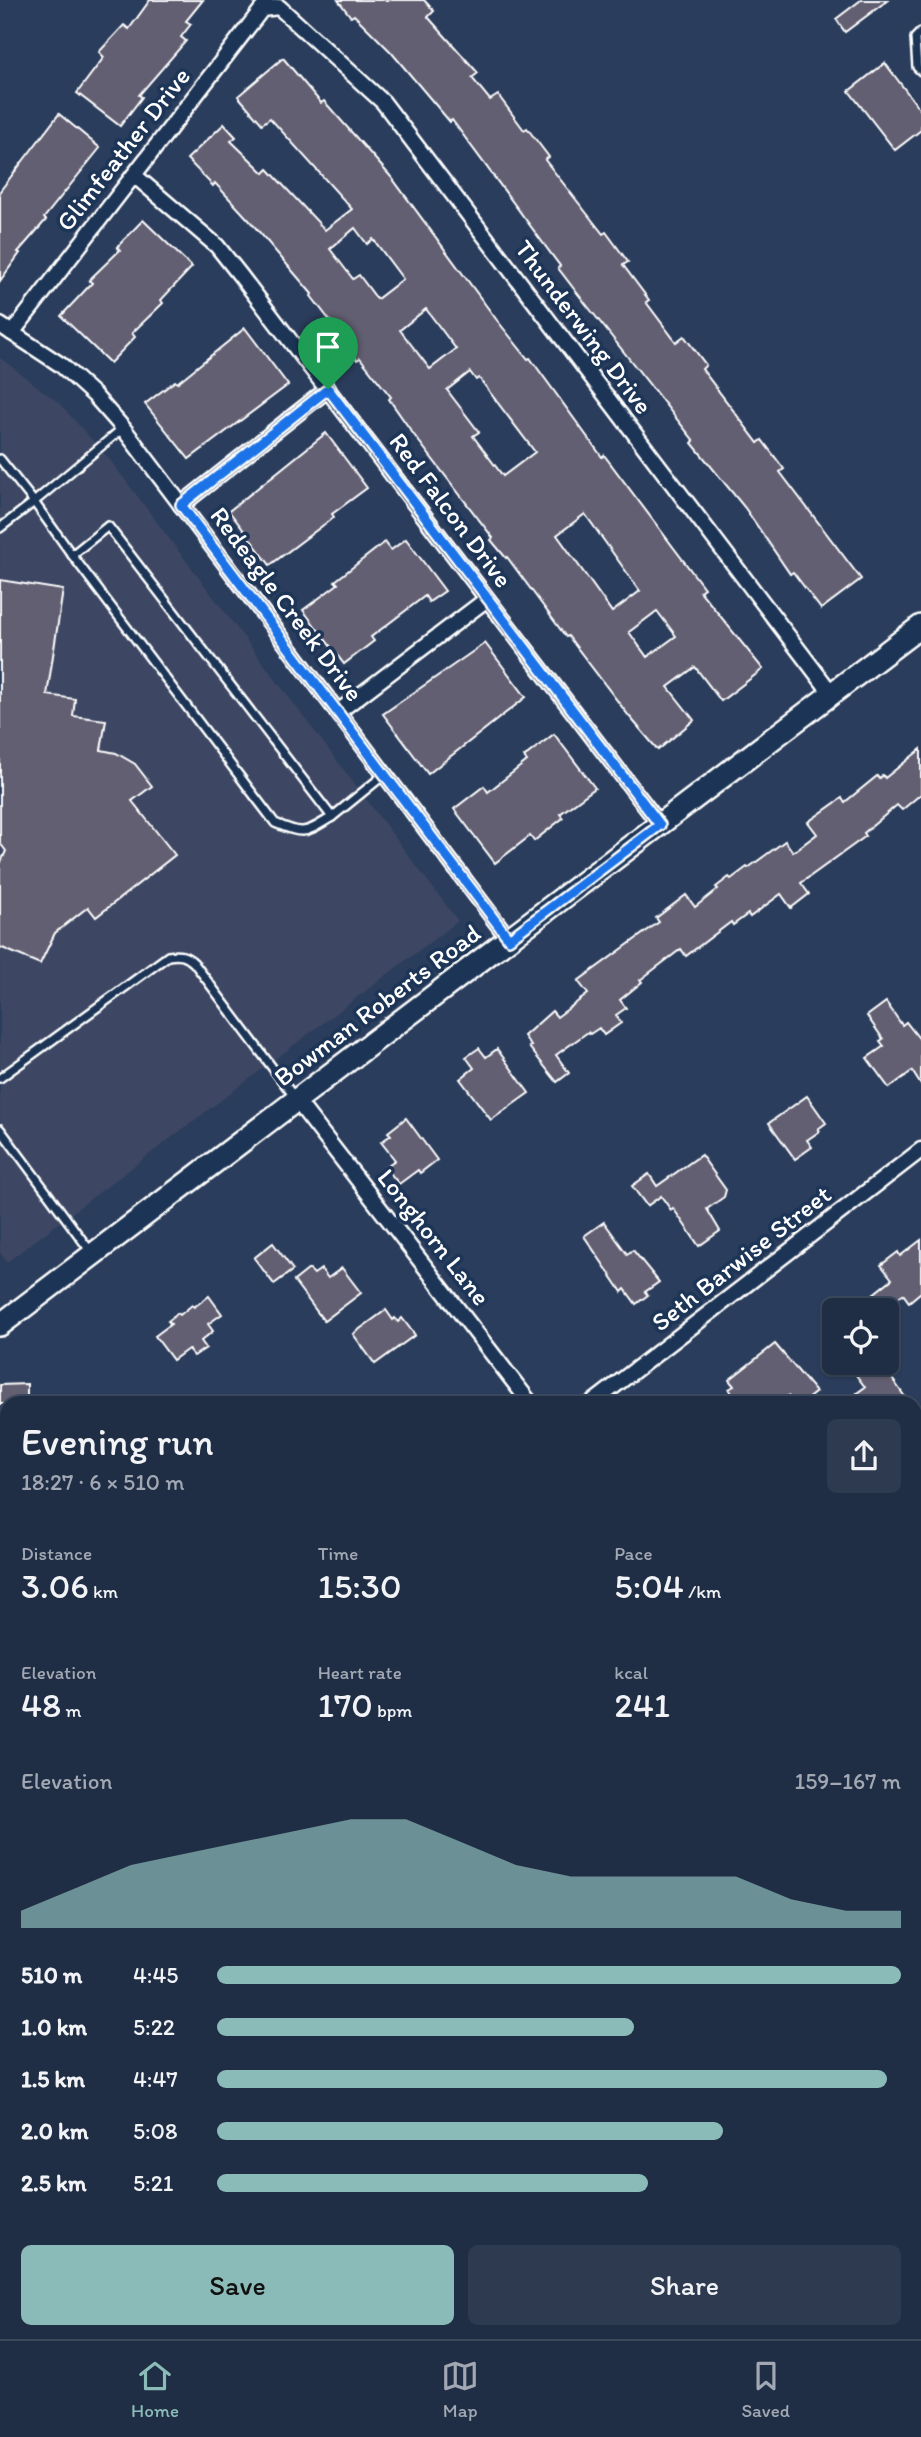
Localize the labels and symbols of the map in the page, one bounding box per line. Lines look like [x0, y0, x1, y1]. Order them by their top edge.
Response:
street label: Glimfeather Drive [49, 61, 197, 237]
street label: Thunderwing Drive [508, 234, 660, 420]
pin [298, 317, 358, 389]
street label: Red Falcon Drive [382, 426, 520, 594]
street label: Redeagle Creek Drive [203, 500, 371, 708]
street label: Bowman Roberts Road [267, 917, 487, 1093]
street label: Longhorn Lane [371, 1162, 497, 1312]
street label: Seth Barwise Street [645, 1178, 837, 1338]

